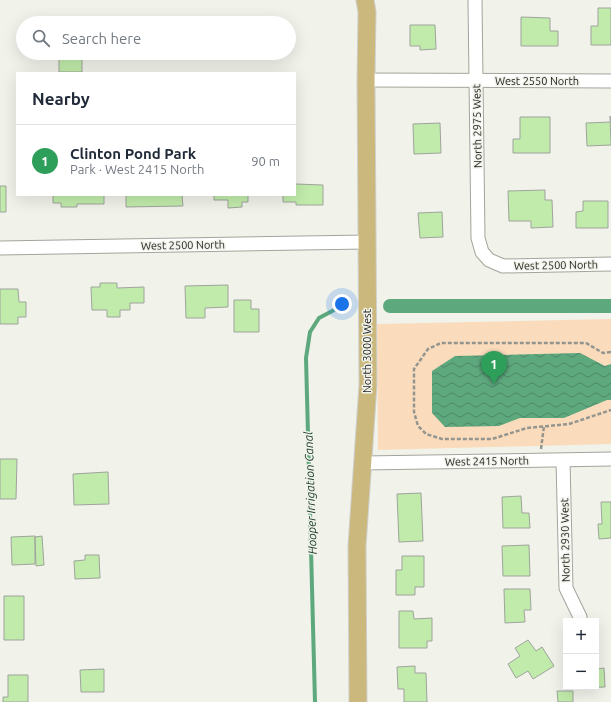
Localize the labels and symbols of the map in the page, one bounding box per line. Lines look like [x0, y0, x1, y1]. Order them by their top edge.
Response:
street label: West 2550 North [495, 75, 579, 87]
street label: North 2975 West [470, 83, 484, 168]
street label: West 2500 North [141, 238, 225, 252]
street label: West 2500 North [514, 258, 598, 272]
your location [332, 294, 352, 314]
street label: North 3000 West [361, 308, 373, 393]
pin: 1 [481, 351, 507, 384]
water label: Hooper Irrigation Canal [301, 431, 319, 555]
street label: West 2415 North [445, 454, 529, 468]
street label: North 2930 West [558, 497, 572, 582]

